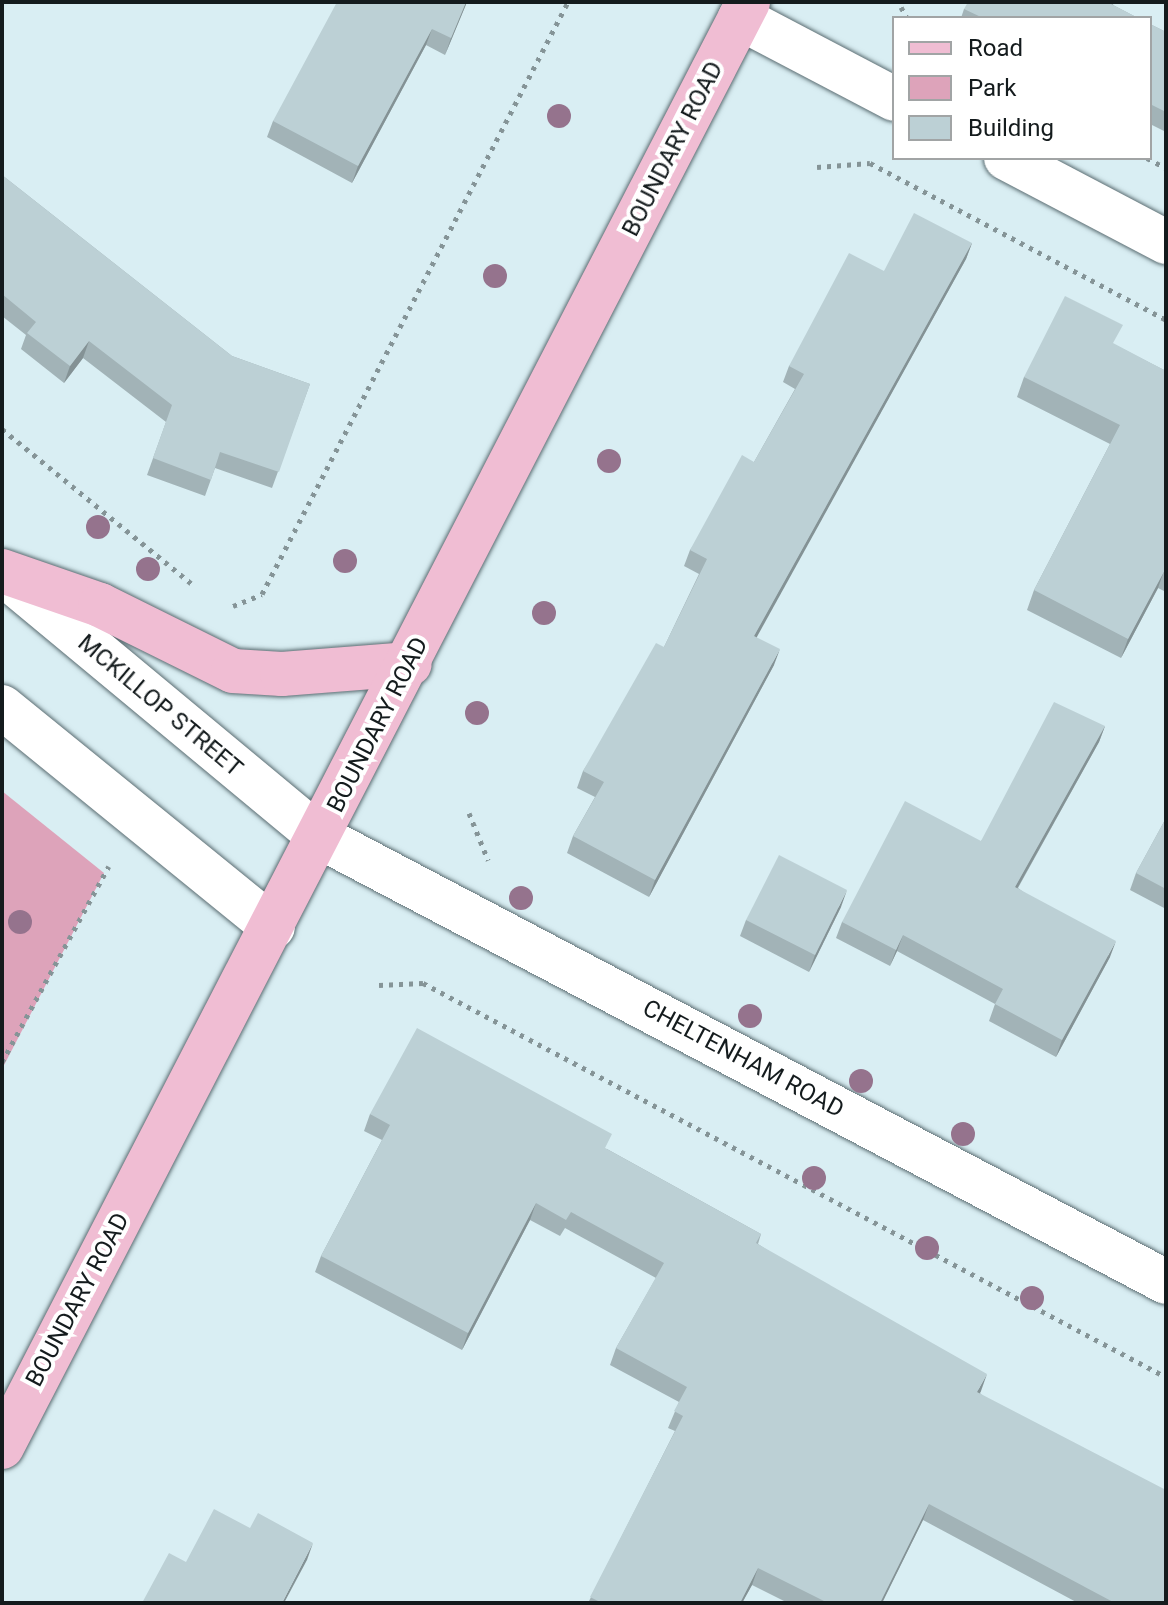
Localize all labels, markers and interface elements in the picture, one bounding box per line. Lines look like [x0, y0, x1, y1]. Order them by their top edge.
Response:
legend [892, 16, 1152, 160]
text: Road [968, 34, 1023, 62]
street label: BOUNDARY ROAD [617, 57, 729, 241]
text: Park [968, 74, 1016, 102]
text: Building [968, 114, 1054, 142]
street label: MCKILLOP STREET [72, 629, 248, 783]
street label: BOUNDARY ROAD [322, 633, 434, 817]
street label: CHELTENHAM ROAD [638, 994, 848, 1124]
street label: BOUNDARY ROAD [20, 1208, 136, 1392]

